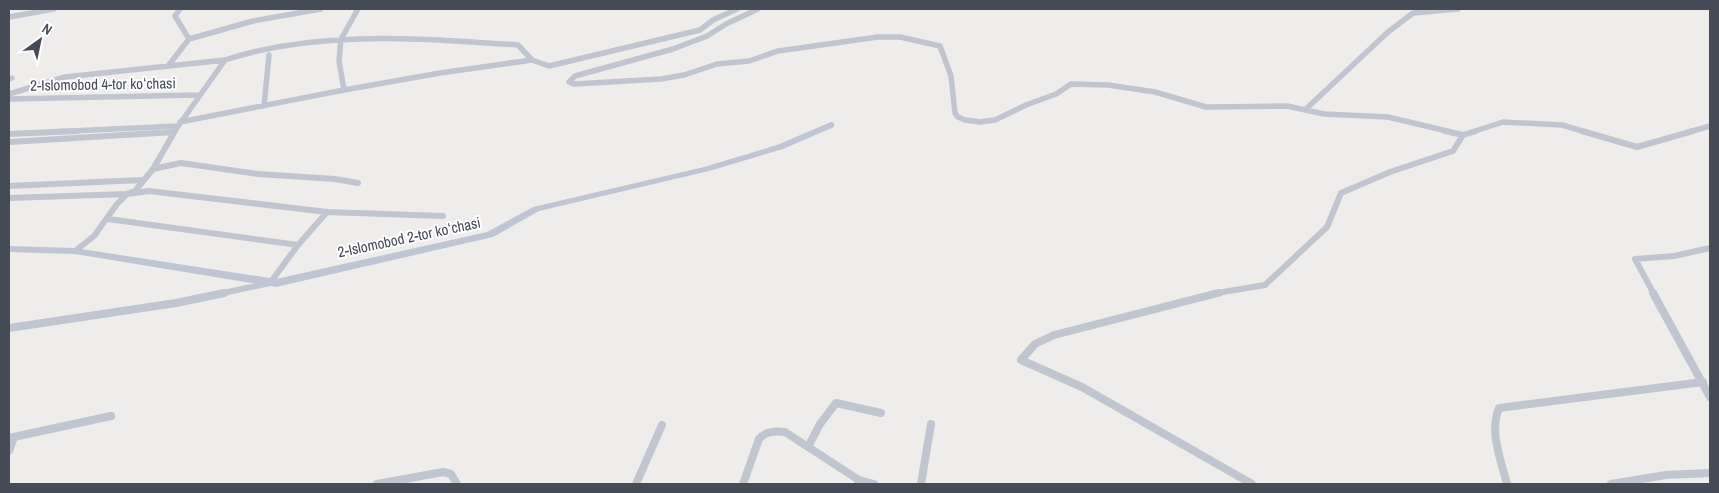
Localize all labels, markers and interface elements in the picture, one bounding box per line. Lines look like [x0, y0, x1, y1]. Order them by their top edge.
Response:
north arrow [15, 15, 65, 65]
text: N [39, 19, 55, 39]
street label: 2-Islomobod 4-tor koʻchasi [30, 72, 176, 96]
street label: 2-Islomobod 2-tor koʻchasi [336, 212, 482, 262]

